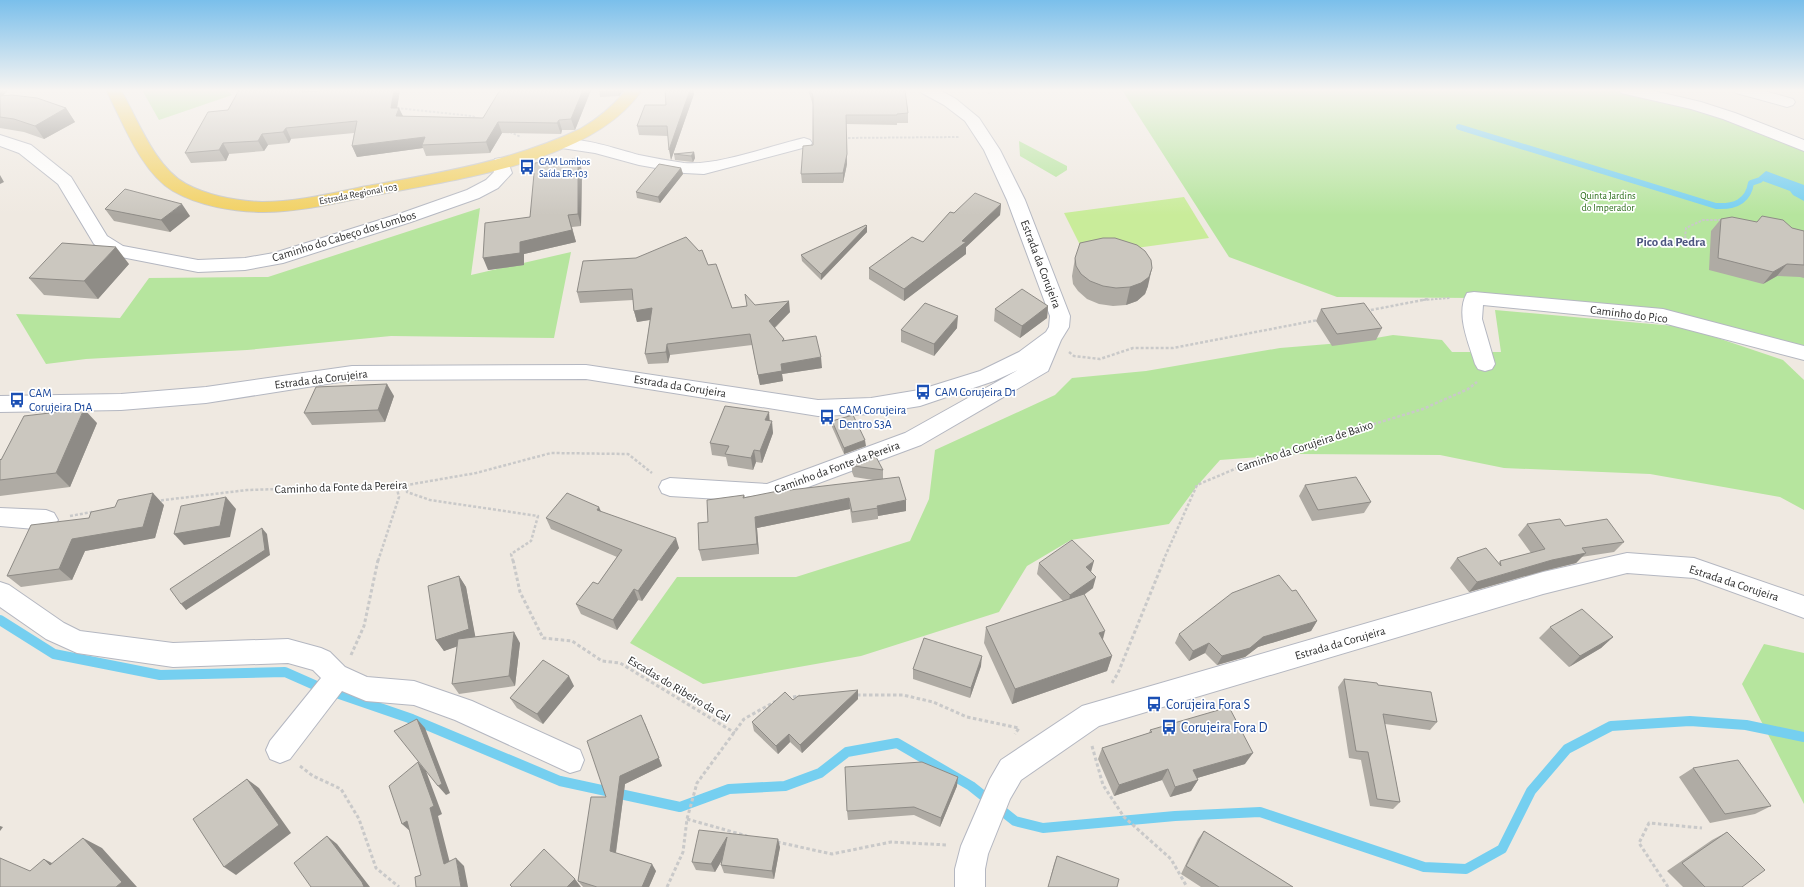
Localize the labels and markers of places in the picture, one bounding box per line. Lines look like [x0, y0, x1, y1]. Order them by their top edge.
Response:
place label: CAM Lombos Saída ER-103 [539, 157, 590, 179]
bus stop icon: CAM Lombos Saída ER-103 [518, 158, 536, 176]
bus stop icon: CAM Corujeira D1 [914, 383, 932, 401]
place label: CAM Corujeira D1 [935, 386, 1016, 399]
place label: CAM Corujeira D1A [29, 387, 93, 414]
bus stop icon: CAM Corujeira D1A [8, 391, 26, 409]
place label: CAM Corujeira Dentro S3A [839, 404, 907, 430]
bus stop icon: CAM Corujeira Dentro S3A [818, 408, 836, 426]
bus stop icon: Corujeira Fora S [1145, 695, 1163, 713]
place label: Corujeira Fora S [1166, 698, 1250, 712]
bus stop icon: Corujeira Fora D [1160, 718, 1178, 736]
place label: Corujeira Fora D [1181, 721, 1268, 735]

